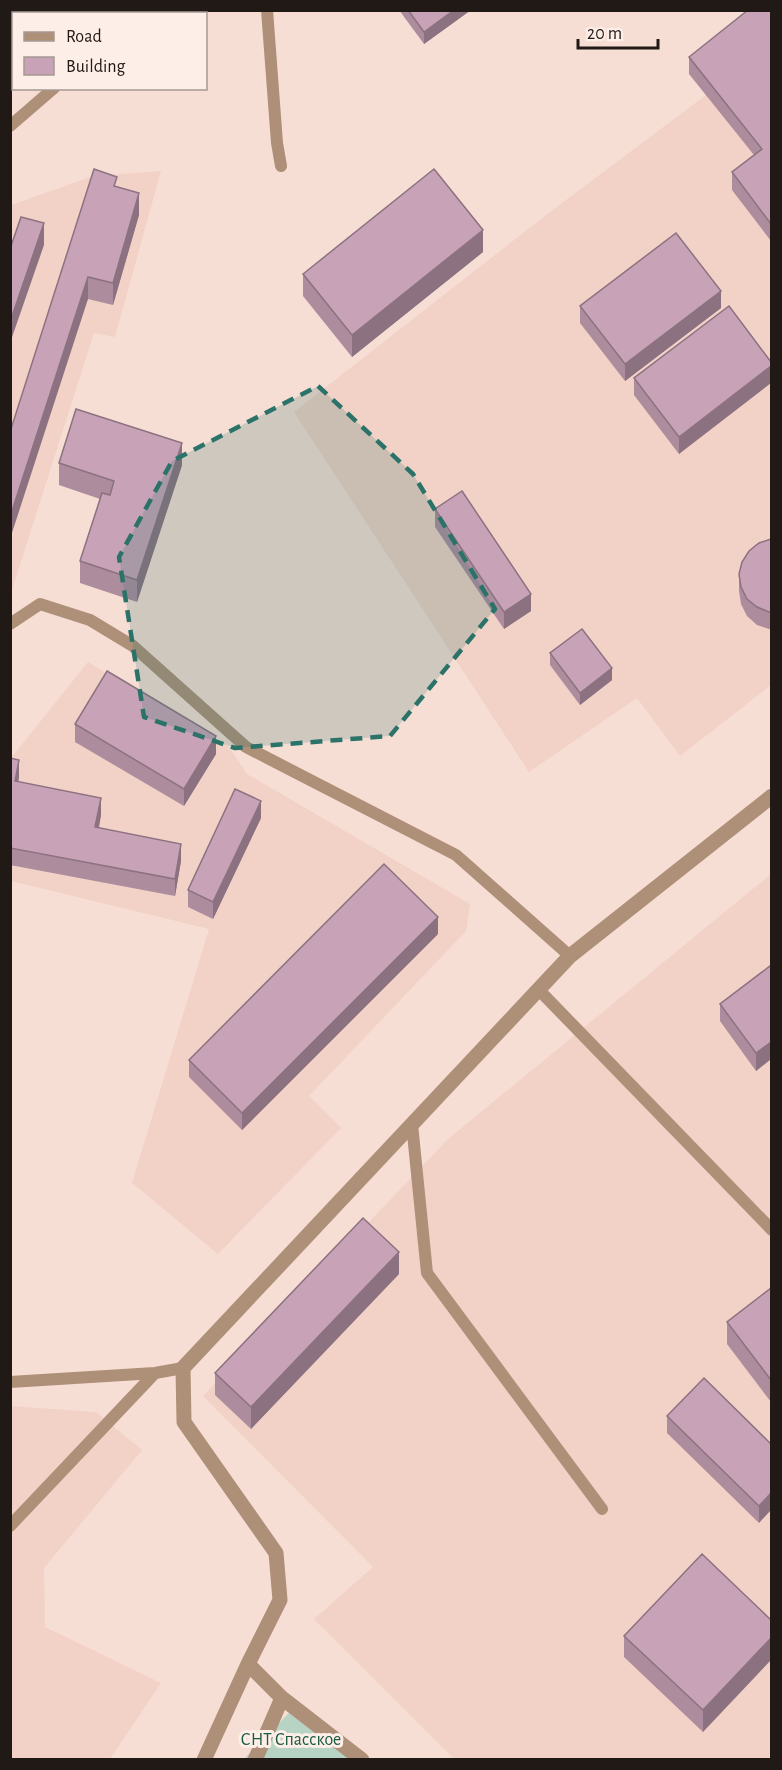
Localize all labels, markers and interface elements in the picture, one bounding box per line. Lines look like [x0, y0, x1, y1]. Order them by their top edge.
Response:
legend [12, 12, 207, 90]
scale bar [578, 12, 658, 50]
text: 20 m [587, 25, 622, 43]
text: Road [66, 28, 102, 46]
text: Building [66, 58, 126, 76]
park label: СНТ Спасское [241, 1731, 341, 1749]

